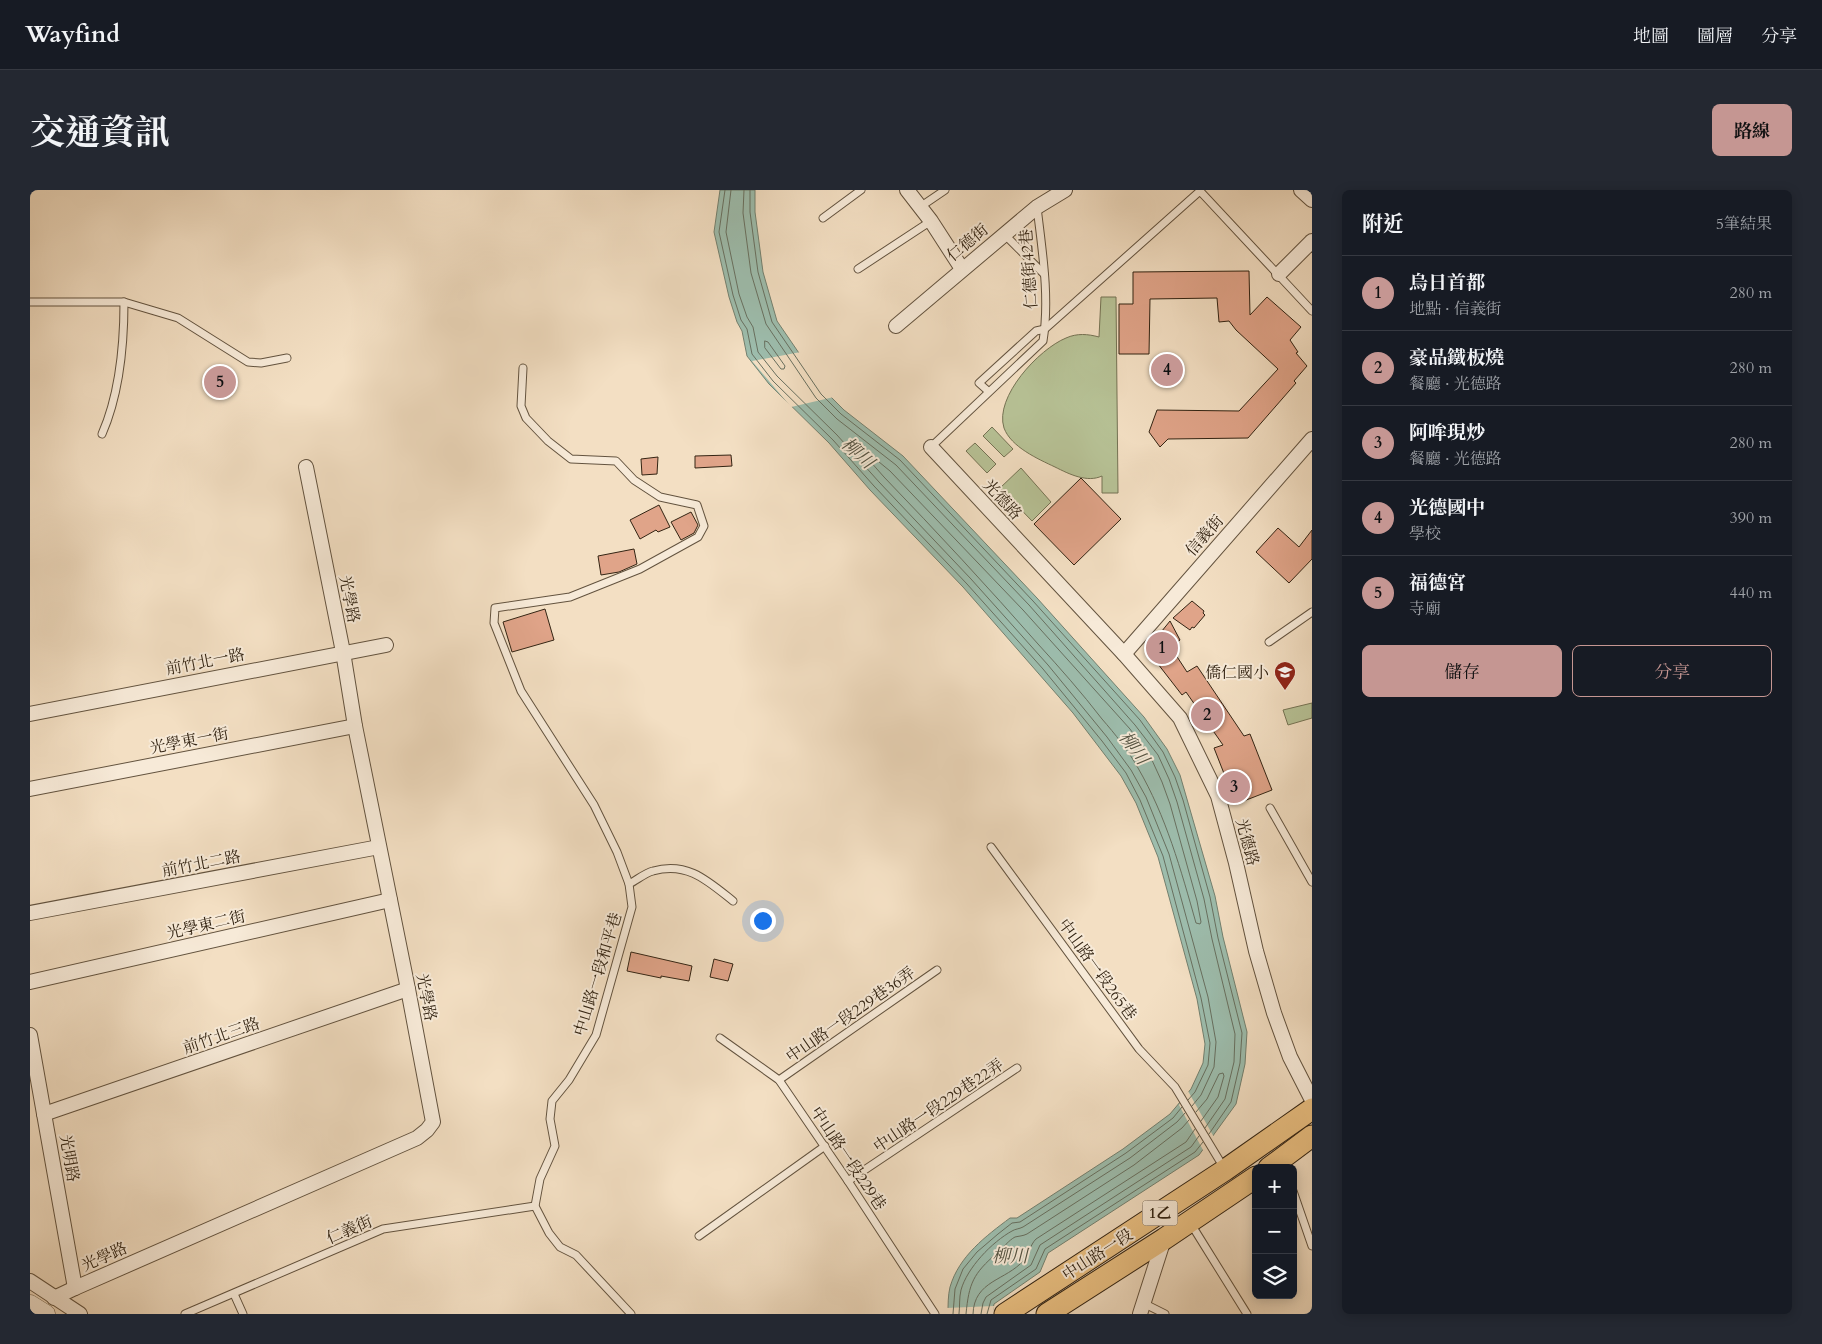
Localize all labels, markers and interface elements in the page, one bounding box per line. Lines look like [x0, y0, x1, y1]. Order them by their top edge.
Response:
text: Wayfind [25, 18, 120, 51]
text: 地圖 [1633, 24, 1669, 49]
text: 圖層 [1697, 24, 1733, 49]
text: 分享 [1761, 24, 1797, 49]
button: 路線 [1712, 104, 1792, 156]
text: 交通資訊 [30, 109, 170, 157]
text: 附近 [1362, 210, 1404, 239]
text: 5筆結果 [1716, 213, 1772, 235]
street label: 仁德街 [942, 219, 993, 267]
street label: 仁德街42巷 [1015, 228, 1043, 310]
text: 烏日首都 [1409, 270, 1485, 296]
text: 1 [1374, 282, 1382, 304]
text: 280 m [1730, 282, 1772, 304]
text: 地點 · 信義街 [1409, 298, 1502, 320]
text: 豪品鐵板燒 [1409, 345, 1504, 371]
pin: 4 [1151, 351, 1183, 389]
text: 2 [1374, 357, 1382, 379]
text: 280 m [1730, 357, 1772, 379]
pin: 5 [204, 363, 236, 401]
text: 餐廳 · 光德路 [1409, 373, 1502, 395]
text: 阿哞現炒 [1409, 420, 1485, 446]
water label: 柳川 [836, 432, 881, 476]
text: 3 [1374, 432, 1382, 454]
text: 280 m [1730, 432, 1772, 454]
text: 餐廳 · 光德路 [1409, 448, 1502, 470]
street label: 光德路 [978, 475, 1027, 525]
text: 光德國中 [1409, 495, 1485, 521]
text: 4 [1374, 507, 1382, 529]
text: 390 m [1730, 507, 1772, 529]
street label: 信義街 [1181, 510, 1229, 561]
text: 學校 [1409, 523, 1441, 545]
text: 福德宮 [1409, 570, 1466, 596]
street label: 光學路 [334, 574, 364, 625]
text: 5 [1374, 582, 1382, 604]
text: 440 m [1730, 582, 1772, 604]
text: 寺廟 [1409, 598, 1441, 620]
pin: 1 [1146, 629, 1178, 667]
street label: 前竹北一路 [164, 644, 247, 680]
button: 儲存 [1362, 645, 1562, 697]
button: 分享 [1572, 645, 1772, 697]
school or university icon: 僑仁國小 [1273, 660, 1297, 691]
place label: 僑仁國小 [1205, 662, 1269, 684]
pin: 2 [1191, 696, 1223, 734]
street label: 光學東一街 [148, 723, 231, 759]
water label: 柳川 [1113, 726, 1156, 772]
pin: 3 [1218, 768, 1250, 806]
street label: 光德路 [1230, 816, 1264, 868]
street label: 前竹北二路 [160, 846, 243, 882]
street label: 光學東二街 [165, 905, 248, 945]
your location [750, 908, 776, 934]
street label: 中山路一段和平巷 [569, 910, 627, 1039]
street label: 中山路一段265巷 [1053, 914, 1142, 1025]
street label: 中山路一段229巷36弄 [782, 962, 920, 1068]
street label: 光學路 [411, 972, 441, 1023]
street label: 前竹北三路 [180, 1013, 263, 1059]
street label: 中山路一段229巷22弄 [869, 1054, 1008, 1158]
street label: 中山路一段229巷 [805, 1102, 891, 1215]
street label: 光明路 [54, 1133, 84, 1184]
map controls [1252, 1164, 1297, 1299]
button: + [1252, 1164, 1297, 1209]
road number: 1乙 [1142, 1200, 1178, 1226]
button: − [1252, 1209, 1297, 1254]
street label: 仁義街 [323, 1210, 376, 1249]
street label: 中山路一段 [1058, 1224, 1137, 1286]
street label: 光學路 [78, 1237, 131, 1277]
water label: 柳川 [992, 1244, 1030, 1269]
button: layers [1252, 1254, 1297, 1299]

